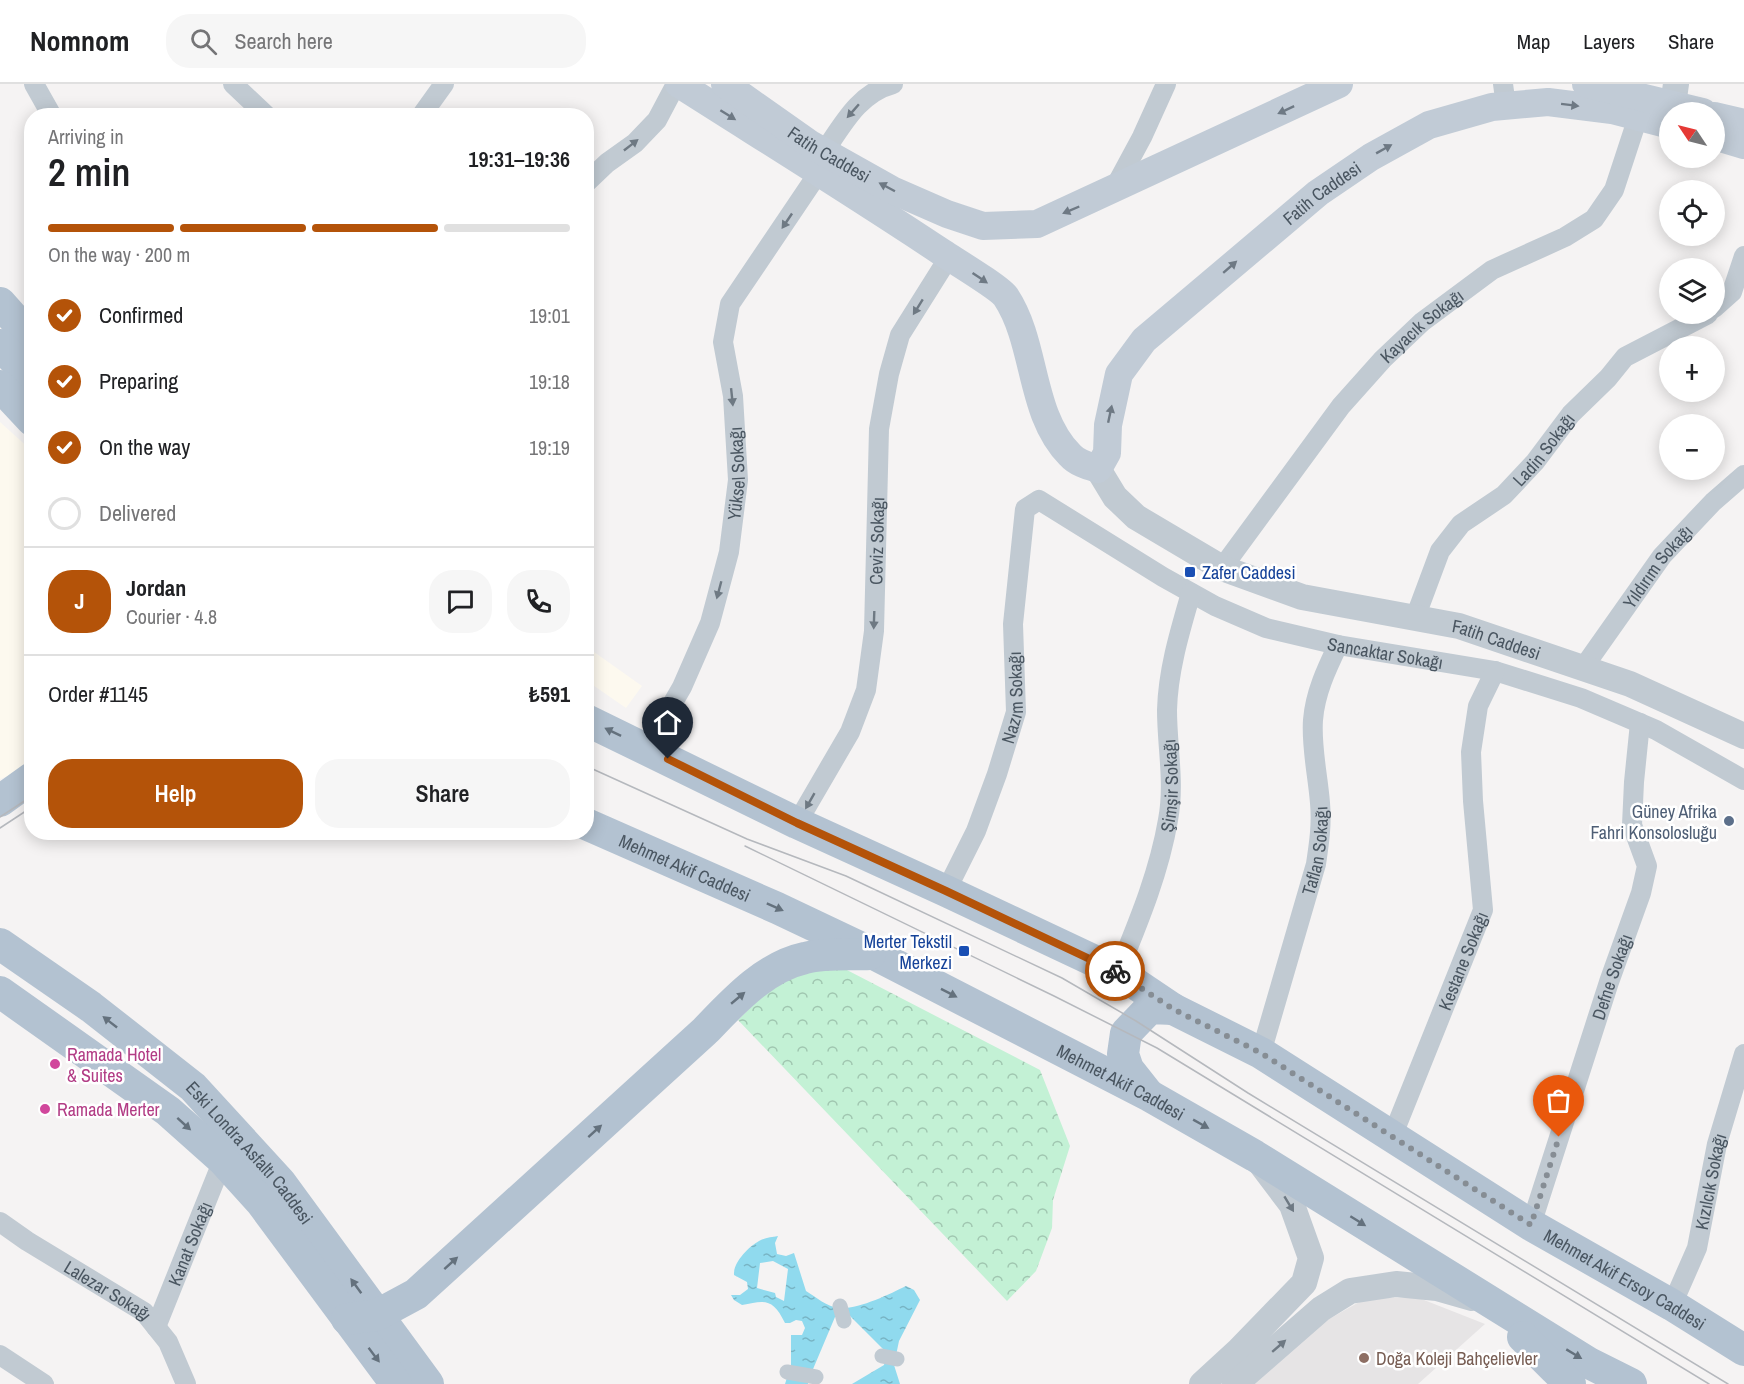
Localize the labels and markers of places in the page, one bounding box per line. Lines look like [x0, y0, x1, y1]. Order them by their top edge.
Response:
place label: Zafer Caddesi [1202, 560, 1296, 585]
marker: Zafer Caddesi [1183, 565, 1197, 579]
pin [642, 697, 693, 759]
place label: Güney Afrika Fahri Konsolosluğu [1591, 799, 1717, 845]
marker: Güney Afrika Fahri Konsolosluğu [1722, 814, 1736, 828]
place label: Merter Tekstil Merkezi [864, 929, 952, 975]
marker: Merter Tekstil Merkezi [957, 944, 971, 958]
place label: Ramada Hotel & Suites [67, 1042, 161, 1088]
marker: Ramada Hotel & Suites [48, 1057, 62, 1071]
pin [1533, 1075, 1584, 1137]
place label: Ramada Merter [57, 1097, 160, 1122]
marker: Ramada Merter [38, 1102, 52, 1116]
place label: Doğa Koleji Bahçelievler [1376, 1346, 1538, 1371]
marker: Doğa Koleji Bahçelievler [1357, 1351, 1371, 1365]

